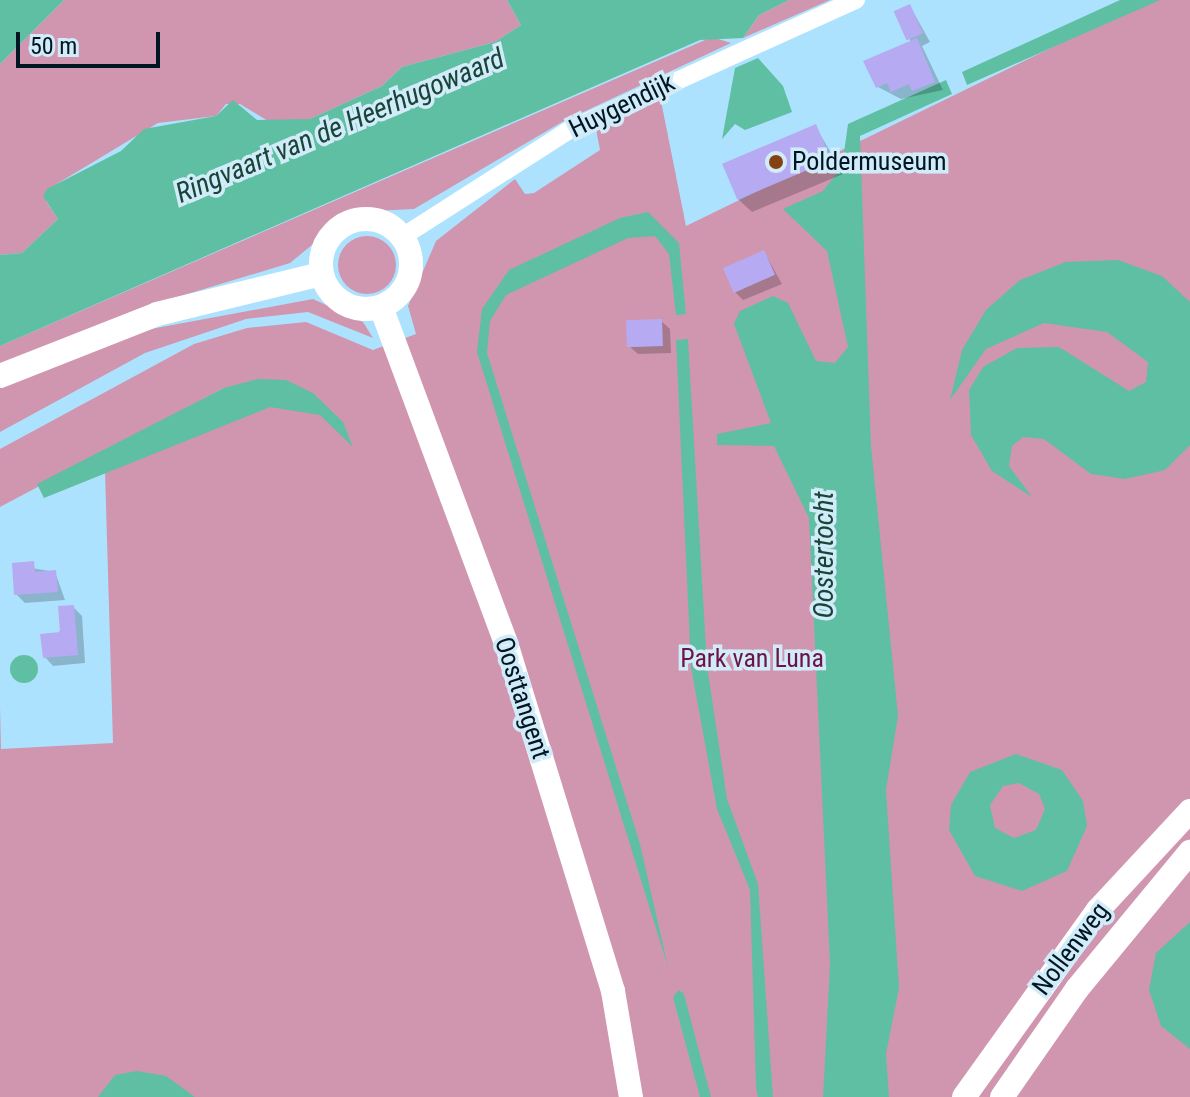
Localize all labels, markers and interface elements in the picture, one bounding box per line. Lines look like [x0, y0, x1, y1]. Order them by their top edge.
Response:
scale bar [20, 16, 164, 66]
text: 50 m [30, 32, 77, 60]
water label: Ringvaart van de Heerhugowaard [171, 41, 509, 211]
street label: Huygendijk [564, 67, 680, 145]
place label: Poldermuseum [792, 146, 947, 178]
marker: Poldermuseum [767, 153, 785, 171]
water label: Oostertocht [807, 491, 841, 619]
street label: Oosttangent [488, 633, 556, 763]
park label: Park van Luna [680, 643, 824, 675]
street label: Nollenweg [1026, 897, 1116, 1001]

